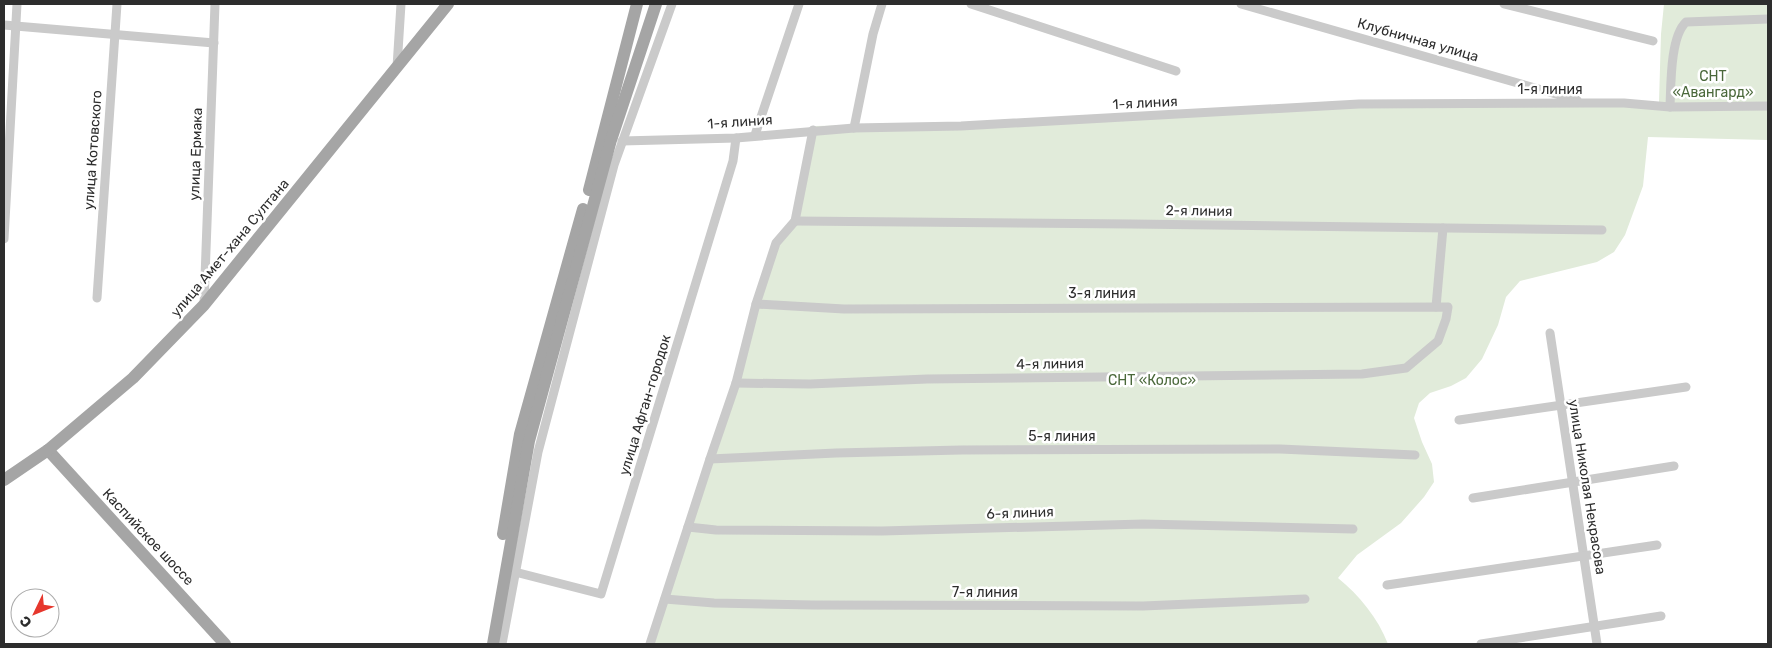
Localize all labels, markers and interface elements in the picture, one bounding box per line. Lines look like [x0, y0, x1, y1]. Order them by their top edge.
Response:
street label: Клубничная улица [1355, 15, 1481, 65]
park label: СНТ «Авангард» [1672, 68, 1754, 101]
street label: 1-я линия [1517, 81, 1583, 98]
street label: улица Котовского [80, 89, 106, 211]
street label: 1-я линия [1112, 93, 1178, 113]
street label: улица Ермака [186, 107, 206, 201]
street label: 1-я линия [707, 111, 773, 133]
street label: улица Амет-хана Султана [167, 175, 293, 321]
street label: 2-я линия [1165, 202, 1233, 220]
street label: 3-я линия [1068, 285, 1136, 302]
street label: улица Афган-городок [615, 332, 675, 477]
street label: 4-я линия [1016, 355, 1084, 373]
park label: СНТ «Колос» [1108, 372, 1196, 389]
street label: улица Николая Некрасова [1565, 398, 1609, 576]
street label: 5-я линия [1028, 428, 1096, 445]
street label: Каспийское шоссе [99, 485, 197, 589]
street label: 6-я линия [986, 503, 1054, 523]
street label: 7-я линия [952, 584, 1018, 601]
north arrow [10, 588, 60, 638]
text: С [16, 612, 35, 631]

